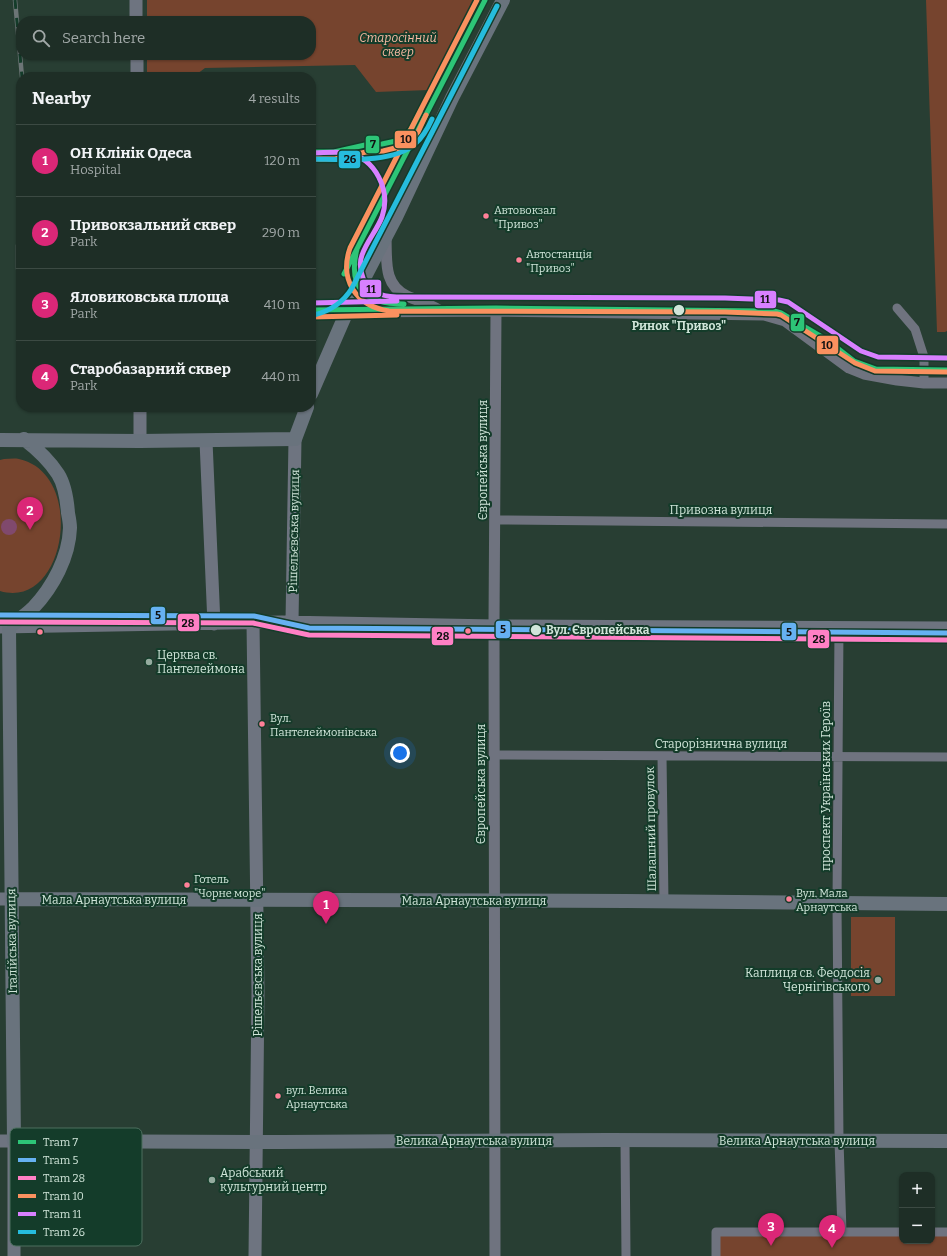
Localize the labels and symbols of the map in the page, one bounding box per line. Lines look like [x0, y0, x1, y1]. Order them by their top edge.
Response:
park label: Старосінний сквер [359, 31, 437, 59]
line badge: 10 [394, 130, 417, 149]
text: 10 [400, 133, 412, 146]
line badge: 7 [365, 135, 380, 154]
text: 7 [370, 138, 376, 151]
line badge: 26 [338, 150, 361, 169]
text: 26 [344, 153, 357, 166]
place label: Автовокзал "Привоз" [494, 204, 556, 231]
marker: Автовокзал "Привоз" [481, 211, 491, 221]
place label: Автостанція "Привоз" [526, 248, 592, 275]
marker: Автостанція "Привоз" [514, 255, 524, 265]
line badge: 11 [359, 279, 382, 298]
text: 11 [366, 283, 376, 296]
line badge: 11 [754, 290, 777, 309]
text: 11 [760, 293, 770, 306]
marker: Ринок "Привоз" [672, 303, 686, 317]
line badge: 7 [790, 313, 805, 332]
text: 7 [794, 316, 800, 329]
place label: Ринок "Привоз" [632, 319, 726, 333]
line badge: 10 [816, 335, 839, 355]
text: 10 [821, 339, 833, 352]
street label: Європейська вулиця [476, 400, 490, 520]
street label: Рішельєвська вулиця [286, 469, 302, 593]
pin: 2 [17, 497, 43, 530]
street label: Привозна вулиця [670, 503, 773, 517]
line badge: 5 [150, 606, 166, 625]
text: 5 [155, 609, 161, 622]
line badge: 28 [177, 613, 200, 632]
text: 28 [182, 617, 195, 630]
line badge: 5 [495, 620, 511, 639]
line badge: 5 [781, 622, 797, 641]
text: 5 [500, 623, 506, 636]
marker: Вул. Європейська [529, 623, 543, 637]
place label: Вул. Європейська [546, 623, 650, 637]
line badge: 28 [431, 626, 454, 646]
unlabelled marker [463, 626, 473, 636]
text: 5 [786, 626, 792, 639]
unlabelled marker [35, 627, 45, 637]
line badge: 28 [807, 629, 830, 649]
text: 28 [437, 630, 450, 643]
text: 28 [813, 633, 826, 646]
place label: Церква св. Пантелеймона [157, 648, 245, 676]
marker: Церква св. Пантелеймона [144, 657, 154, 667]
street label: проспект Українських Героїв [819, 701, 833, 871]
place label: Вул. Пантелеймонівська [270, 712, 377, 739]
marker: Вул. Пантелеймонівська [257, 719, 267, 729]
street label: Європейська вулиця [474, 724, 488, 844]
street label: Старорізнична вулиця [655, 737, 788, 751]
your location [390, 743, 410, 763]
street label: Шалашний провулок [643, 766, 659, 892]
place label: Готель "Чорне море" [194, 873, 265, 900]
marker: Готель "Чорне море" [182, 880, 192, 890]
place label: Вул. Мала Арнаутська [796, 887, 858, 914]
street label: Італійська вулиця [4, 888, 20, 994]
pin: 1 [313, 891, 339, 924]
street label: Мала Арнаутська вулиця [42, 893, 187, 907]
street label: Мала Арнаутська вулиця [402, 894, 547, 908]
marker: Вул. Мала Арнаутська [784, 894, 794, 904]
street label: Рішельєвська вулиця [251, 913, 265, 1037]
place label: Каплиця св. Феодосія Чернігівського [745, 966, 870, 994]
marker: Каплиця св. Феодосія Чернігівського [873, 975, 883, 985]
place label: вул. Велика Арнаутська [286, 1084, 348, 1111]
marker: вул. Велика Арнаутська [273, 1091, 283, 1101]
legend [10, 1128, 142, 1246]
street label: Велика Арнаутська вулиця [396, 1134, 552, 1148]
street label: Велика Арнаутська вулиця [719, 1134, 875, 1148]
text: Tram 7 [43, 1136, 78, 1149]
text: Tram 5 [43, 1154, 78, 1167]
place label: Арабський культурний центр [220, 1166, 327, 1194]
text: Tram 28 [43, 1172, 85, 1185]
marker: Арабський культурний центр [207, 1175, 217, 1185]
text: Tram 10 [43, 1190, 84, 1203]
text: Tram 11 [43, 1208, 82, 1221]
pin: 3 [758, 1213, 784, 1246]
pin: 4 [819, 1215, 845, 1248]
text: Tram 26 [43, 1226, 85, 1239]

